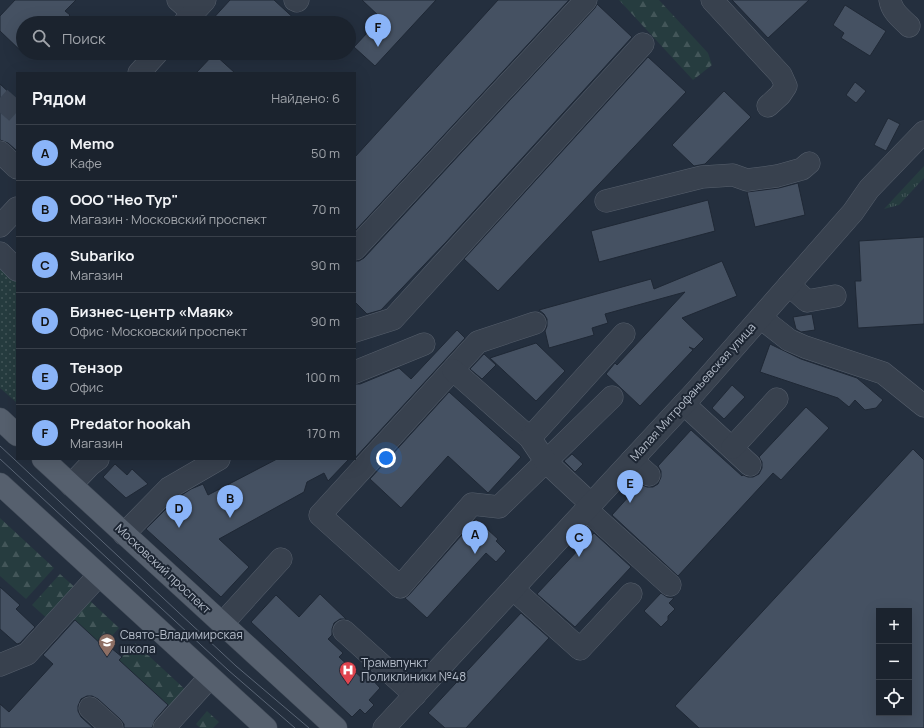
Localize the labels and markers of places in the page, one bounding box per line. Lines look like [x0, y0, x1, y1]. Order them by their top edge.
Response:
pin: F [365, 14, 391, 47]
pin: E [617, 470, 643, 503]
pin: B [217, 485, 243, 518]
pin: D [166, 495, 192, 528]
pin: A [462, 521, 488, 554]
pin: C [566, 524, 592, 557]
place label: Свято-Владимирская школа [120, 626, 243, 657]
school or university icon: Свято-Владимирская школа [97, 632, 117, 657]
place label: Трамвпункт Поликлиники №48 [361, 654, 466, 685]
hospital icon: Трамвпункт Поликлиники №48 [338, 660, 358, 685]

